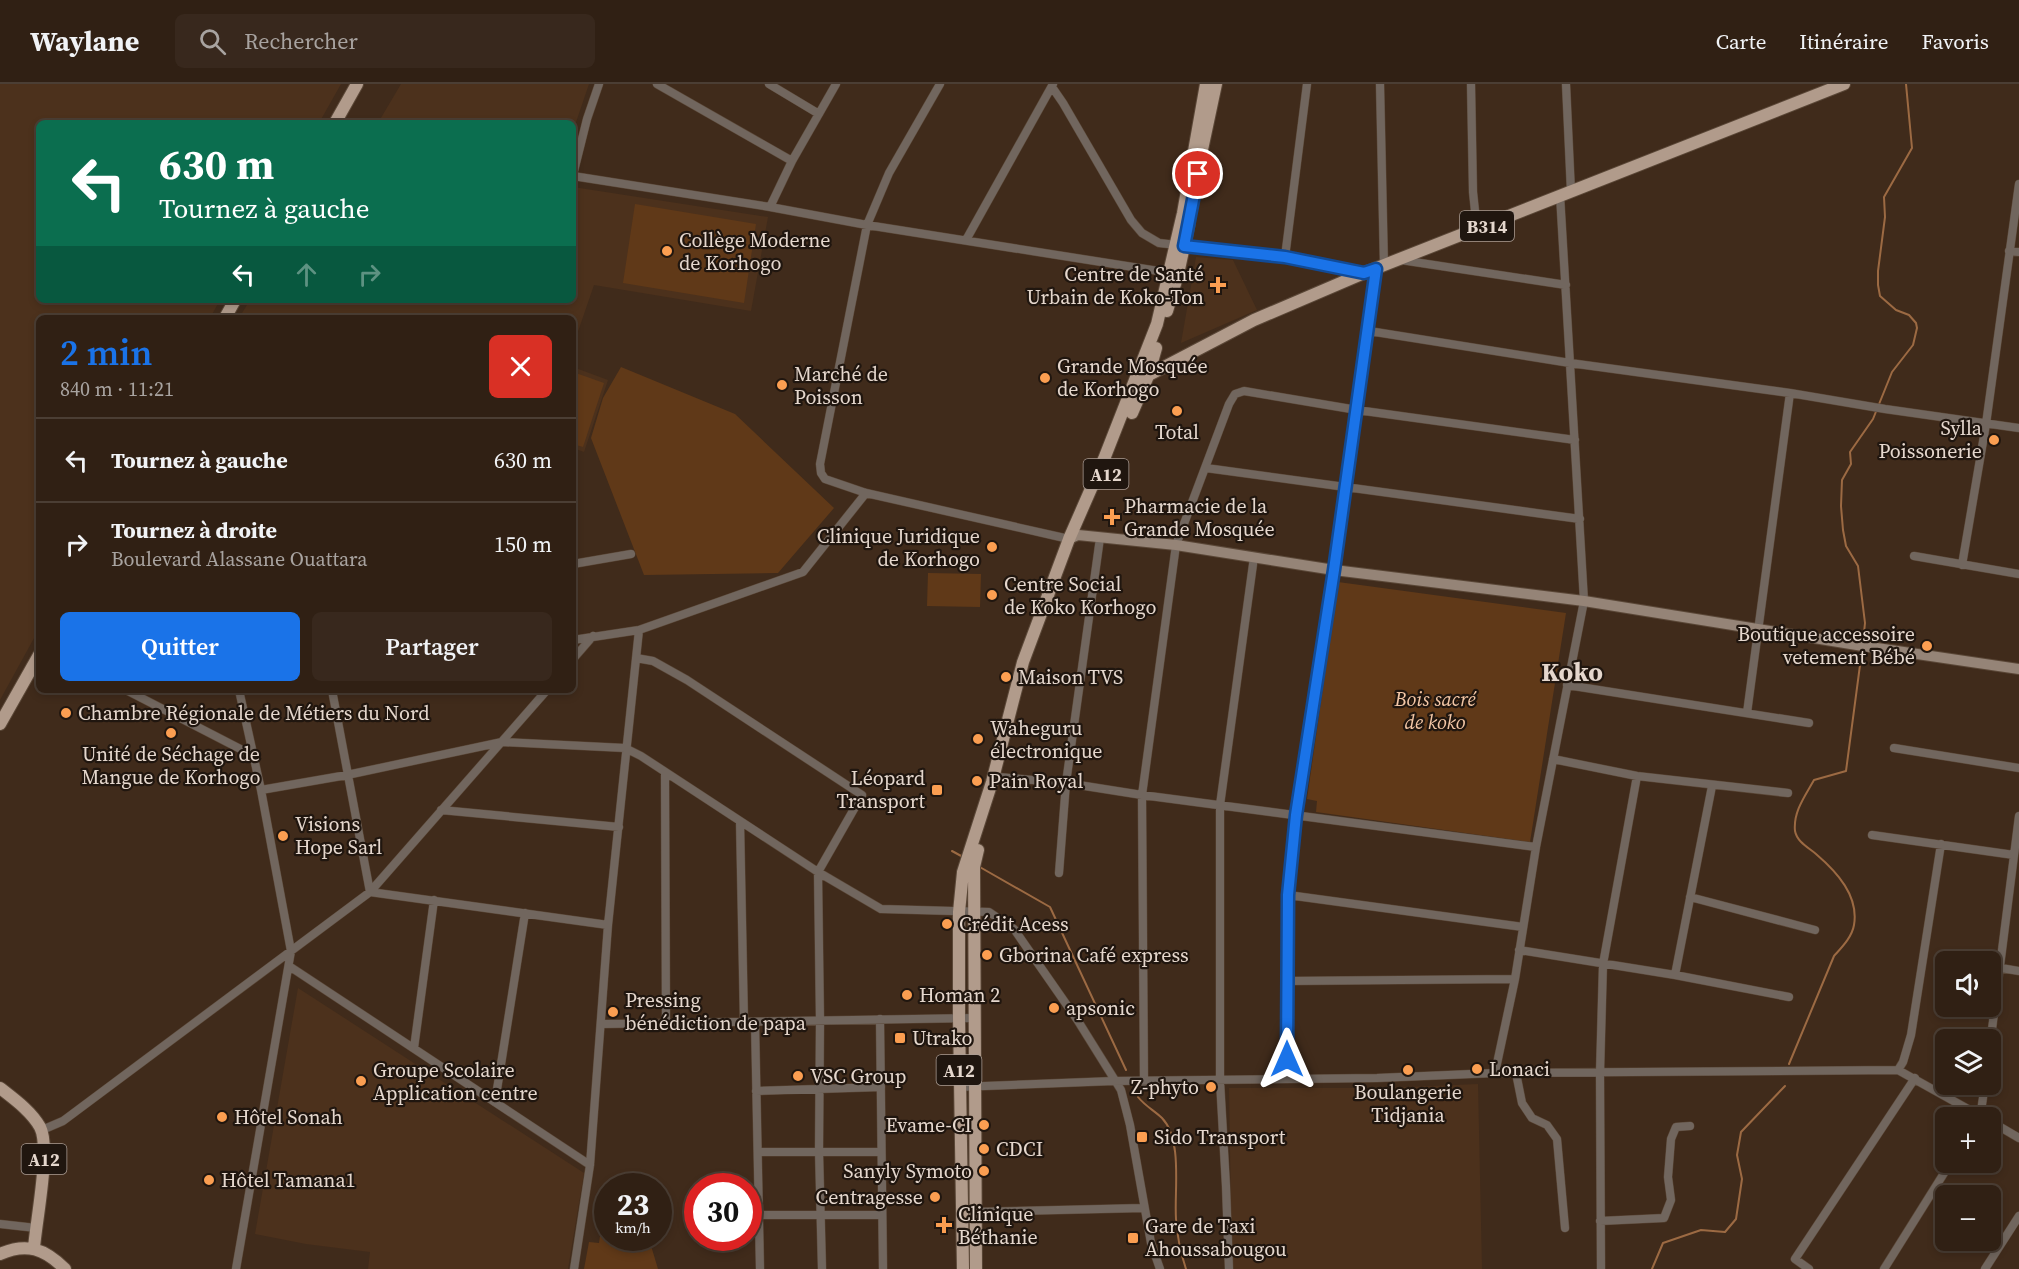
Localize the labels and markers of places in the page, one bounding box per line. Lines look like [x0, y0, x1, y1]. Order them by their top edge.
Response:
pin [1172, 148, 1223, 199]
place label: Collège Moderne de Korhogo [679, 226, 830, 277]
marker: Collège Moderne de Korhogo [660, 244, 674, 258]
place label: Centre de Santé Urbain de Koko-Ton [1027, 260, 1204, 311]
marker: Centre de Santé Urbain de Koko-Ton [1209, 276, 1227, 294]
place label: Grande Mosquée de Korhogo [1057, 352, 1208, 403]
place label: Marché de Poisson [794, 360, 888, 411]
marker: Grande Mosquée de Korhogo [1038, 371, 1052, 385]
marker: Marché de Poisson [775, 378, 789, 392]
marker: Total [1170, 404, 1184, 418]
place label: Sylla Poissonerie [1878, 414, 1983, 465]
place label: Total [1155, 418, 1199, 446]
marker: Sylla Poissonerie [1987, 433, 2001, 447]
place label: Pharmacie de la Grande Mosquée [1124, 492, 1275, 543]
marker: Pharmacie de la Grande Mosquée [1105, 510, 1119, 524]
place label: Clinique Juridique de Korhogo [817, 522, 980, 573]
marker: Clinique Juridique de Korhogo [985, 540, 999, 554]
place label: Centre Social de Koko Korhogo [1004, 570, 1156, 621]
marker: Centre Social de Koko Korhogo [985, 588, 999, 602]
place label: Boutique accessoire vetement Bébé [1737, 620, 1915, 671]
marker: Boutique accessoire vetement Bébé [1920, 639, 1934, 653]
place label: Maison TVS [1018, 663, 1123, 691]
marker: Maison TVS [999, 670, 1013, 684]
place label: Chambre Régionale de Métiers du Nord [78, 699, 430, 727]
marker: Chambre Régionale de Métiers du Nord [59, 706, 73, 720]
place label: Waheguru électronique [990, 714, 1103, 765]
marker: Unité de Séchage de Mangue de Korhogo [164, 726, 178, 740]
marker: Waheguru électronique [971, 732, 985, 746]
place label: Unité de Séchage de Mangue de Korhogo [81, 740, 261, 791]
place label: Léopard Transport [837, 764, 926, 815]
place label: Pain Royal [989, 767, 1083, 795]
marker: Pain Royal [970, 774, 984, 788]
marker: Léopard Transport [930, 783, 944, 797]
place label: Visions Hope Sarl [295, 810, 382, 861]
marker: Visions Hope Sarl [276, 829, 290, 843]
place label: Crédit Acess [959, 910, 1069, 938]
marker: Crédit Acess [940, 917, 954, 931]
place label: Gborina Café express [999, 941, 1189, 969]
marker: Gborina Café express [980, 948, 994, 962]
place label: Homan 2 [919, 981, 1000, 1009]
place label: Pressing bénédiction de papa [625, 986, 807, 1037]
marker: Homan 2 [900, 988, 914, 1002]
place label: apsonic [1066, 994, 1135, 1022]
marker: apsonic [1047, 1001, 1061, 1015]
marker: Pressing bénédiction de papa [606, 1005, 620, 1019]
place label: Utrako [912, 1024, 973, 1052]
marker: Utrako [893, 1031, 907, 1045]
place label: Lonaci [1489, 1055, 1550, 1083]
place label: Groupe Scolaire Application centre [373, 1056, 538, 1107]
place label: VSC Group [810, 1062, 906, 1090]
marker: Lonaci [1470, 1062, 1484, 1076]
marker: Boulangerie Tidjania [1401, 1063, 1415, 1077]
marker: VSC Group [791, 1069, 805, 1083]
place label: Z-phyto [1131, 1073, 1199, 1101]
marker: Groupe Scolaire Application centre [354, 1074, 368, 1088]
place label: Boulangerie Tidjania [1354, 1078, 1462, 1129]
marker: Z-phyto [1204, 1080, 1218, 1094]
place label: Hôtel Sonah [234, 1103, 343, 1131]
marker: Hôtel Sonah [215, 1110, 229, 1124]
place label: Evame-CI [886, 1111, 972, 1139]
marker: Evame-CI [977, 1118, 991, 1132]
place label: Sido Transport [1154, 1123, 1286, 1151]
marker: Sido Transport [1135, 1130, 1149, 1144]
place label: CDCI [996, 1135, 1043, 1163]
marker: CDCI [977, 1142, 991, 1156]
place label: Sanyly Symoto [843, 1157, 972, 1185]
marker: Sanyly Symoto [977, 1164, 991, 1178]
place label: Hôtel Tamana1 [221, 1166, 356, 1194]
marker: Hôtel Tamana1 [202, 1173, 216, 1187]
place label: Centragesse [816, 1183, 923, 1211]
marker: Centragesse [928, 1190, 942, 1204]
place label: Clinique Béthanie [958, 1200, 1038, 1251]
place label: Gare de Taxi Ahoussabougou [1145, 1212, 1287, 1263]
marker: Clinique Béthanie [935, 1216, 953, 1234]
marker: Gare de Taxi Ahoussabougou [1126, 1231, 1140, 1245]

